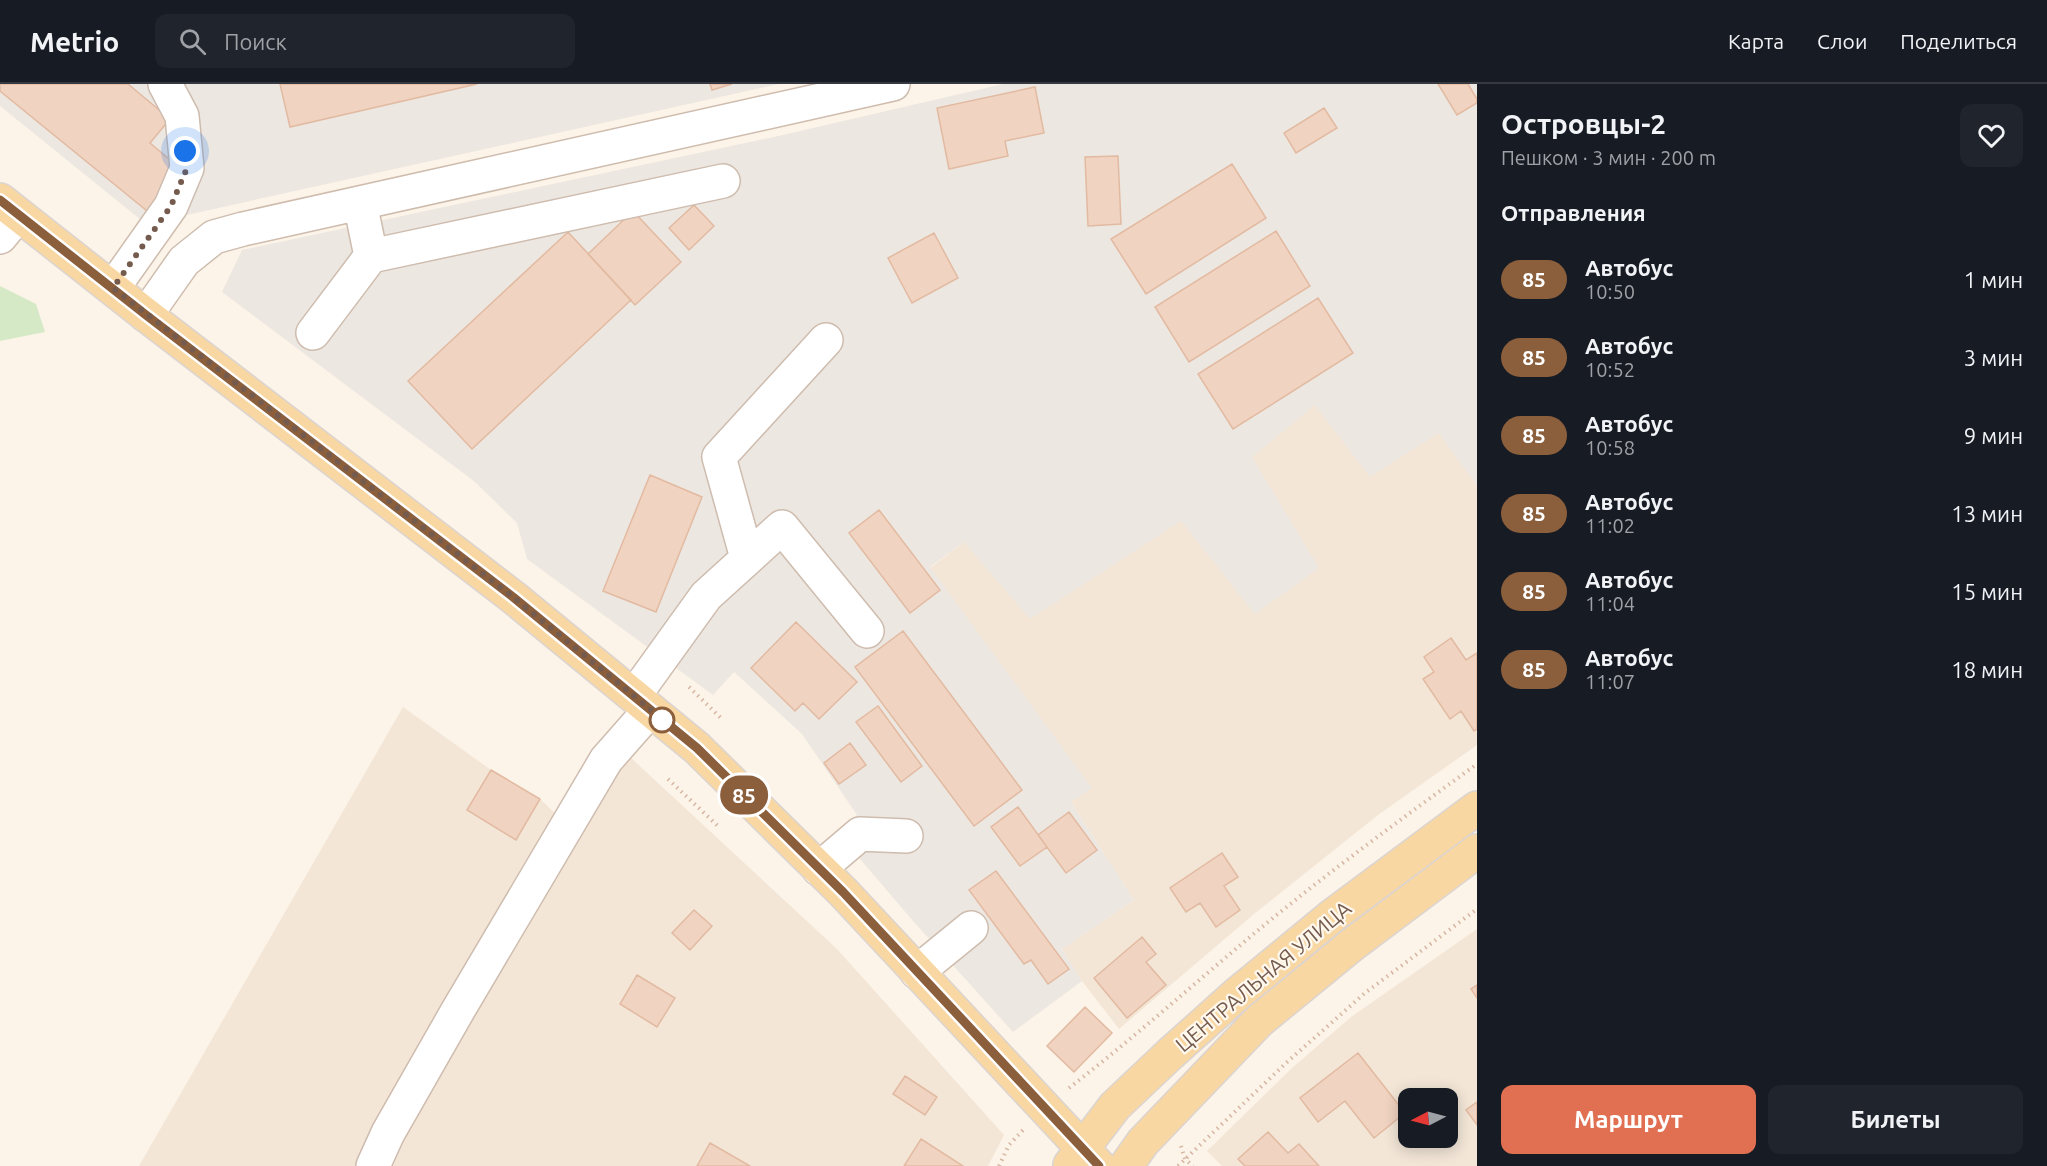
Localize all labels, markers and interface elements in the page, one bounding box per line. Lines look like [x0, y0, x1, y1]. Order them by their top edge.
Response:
search box [155, 14, 575, 68]
icon: search [176, 25, 209, 58]
text: Metrio [30, 26, 119, 57]
text: Поиск [224, 29, 287, 54]
text: Карта [1728, 29, 1784, 53]
text: Слои [1817, 29, 1867, 53]
text: Поделиться [1900, 29, 2017, 53]
button: heart [1960, 104, 2023, 167]
text: Островцы-2 [1501, 108, 1666, 139]
your location [170, 136, 200, 166]
text: Пешком · 3 мин · 200 m [1501, 146, 1716, 169]
text: Отправления [1501, 200, 1646, 225]
text: Автобус [1585, 255, 1673, 280]
text: 85 [1522, 267, 1546, 291]
text: 1 мин [1964, 267, 2023, 292]
text: 10:50 [1585, 280, 1635, 303]
text: Автобус [1585, 333, 1673, 358]
text: 85 [1522, 345, 1546, 369]
text: 3 мин [1964, 345, 2023, 370]
text: 10:52 [1585, 358, 1635, 381]
text: Автобус [1585, 411, 1673, 436]
text: 85 [1522, 423, 1546, 447]
text: 9 мин [1964, 423, 2023, 448]
text: 10:58 [1585, 436, 1635, 459]
text: Автобус [1585, 489, 1673, 514]
text: 85 [1522, 501, 1546, 525]
text: 13 мин [1951, 501, 2023, 526]
text: 11:02 [1585, 514, 1635, 537]
text: Автобус [1585, 567, 1673, 592]
text: 85 [1522, 579, 1546, 603]
text: 15 мин [1951, 579, 2023, 604]
text: 11:04 [1585, 592, 1635, 615]
text: Автобус [1585, 645, 1673, 670]
text: 85 [1522, 657, 1546, 681]
text: 18 мин [1951, 657, 2023, 682]
text: 11:07 [1585, 670, 1635, 693]
unlabelled marker [649, 707, 675, 733]
line badge: 85 [717, 776, 771, 814]
text: 85 [732, 783, 756, 807]
street label: ЦЕНТРАЛЬНАЯ УЛИЦА [1170, 895, 1356, 1056]
button: Маршрут [1501, 1085, 1756, 1154]
button: Билеты [1768, 1085, 2023, 1154]
north arrow [1398, 1088, 1458, 1148]
map controls [1398, 1088, 1458, 1148]

